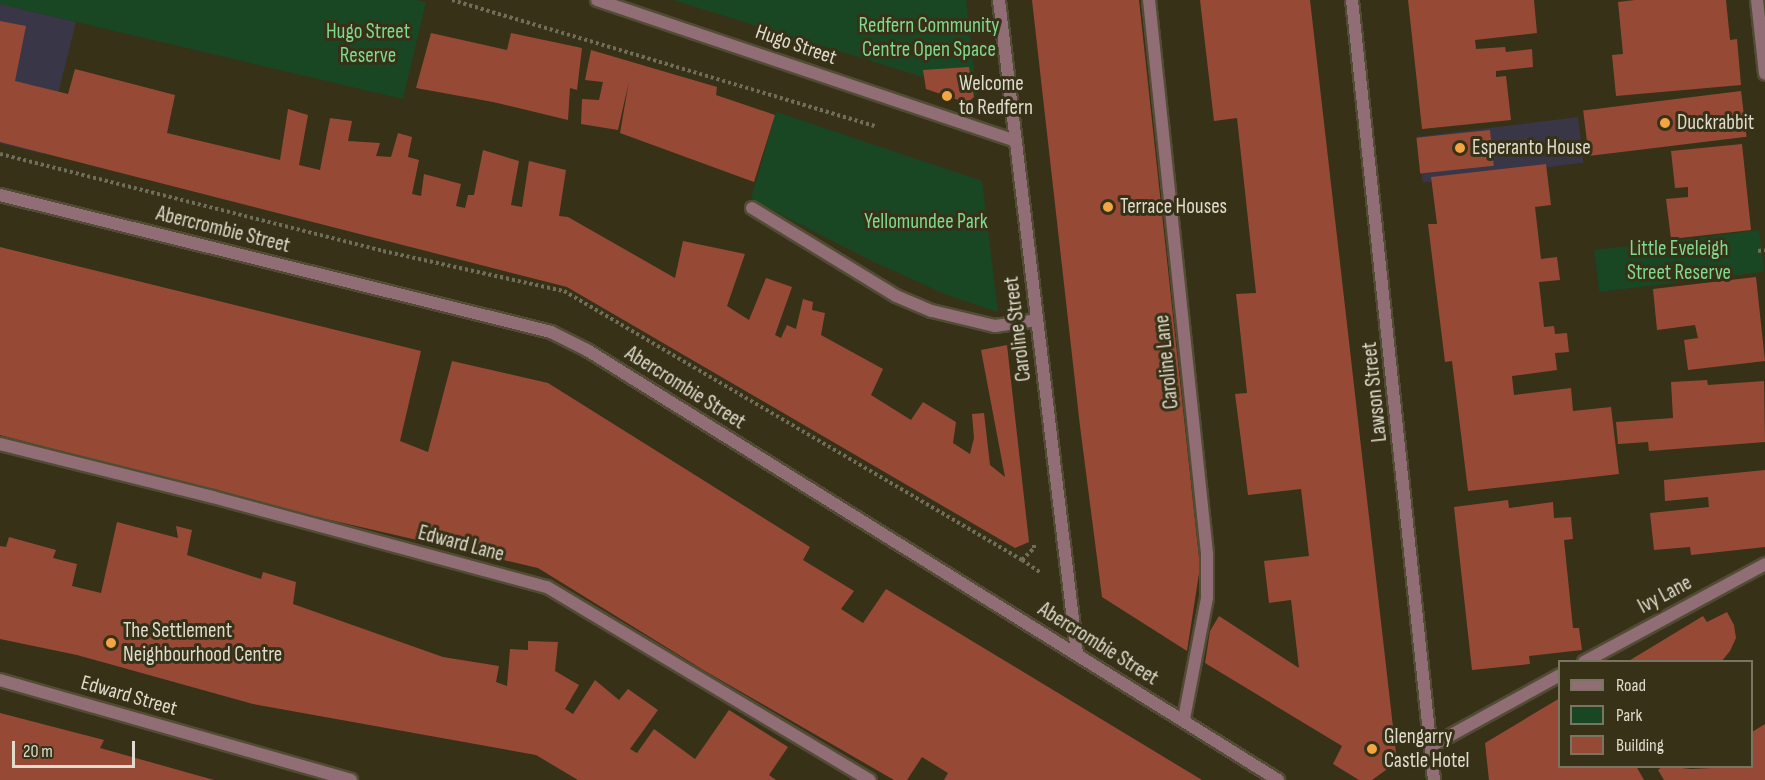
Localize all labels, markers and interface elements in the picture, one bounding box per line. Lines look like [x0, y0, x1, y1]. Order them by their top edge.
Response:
park label: Redfern Community Centre Open Space [859, 13, 999, 63]
park label: Hugo Street Reserve [326, 19, 410, 69]
street label: Hugo Street [752, 19, 840, 71]
place label: Welcome to Redfern [959, 71, 1033, 121]
marker: Welcome to Redfern [940, 89, 954, 103]
place label: Duckrabbit [1677, 110, 1754, 136]
marker: Duckrabbit [1658, 116, 1672, 130]
place label: Esperanto House [1472, 135, 1591, 161]
marker: Esperanto House [1453, 141, 1467, 155]
place label: Terrace Houses [1120, 194, 1227, 220]
marker: Terrace Houses [1101, 200, 1115, 214]
street label: Abercrombie Street [154, 201, 292, 259]
park label: Yellomundee Park [864, 209, 988, 235]
park label: Little Eveleigh Street Reserve [1627, 236, 1731, 286]
street label: Caroline Street [999, 275, 1037, 383]
street label: Caroline Lane [1150, 314, 1184, 410]
street label: Abercrombie Street [620, 341, 750, 435]
street label: Lawson Street [1357, 341, 1393, 443]
street label: Edward Lane [415, 520, 507, 568]
street label: Ivy Lane [1634, 570, 1696, 620]
street label: Abercrombie Street [1033, 597, 1163, 691]
place label: The Settlement Neighbourhood Centre [123, 618, 282, 668]
marker: The Settlement Neighbourhood Centre [104, 636, 118, 650]
legend [1558, 660, 1753, 768]
street label: Edward Street [78, 670, 180, 722]
text: Road [1616, 675, 1646, 696]
text: Park [1616, 705, 1642, 726]
place label: Glengarry Castle Hotel [1384, 724, 1470, 774]
scale bar [15, 729, 138, 767]
text: Building [1616, 735, 1664, 756]
text: 20 m [23, 741, 53, 762]
marker: Glengarry Castle Hotel [1365, 742, 1379, 756]

